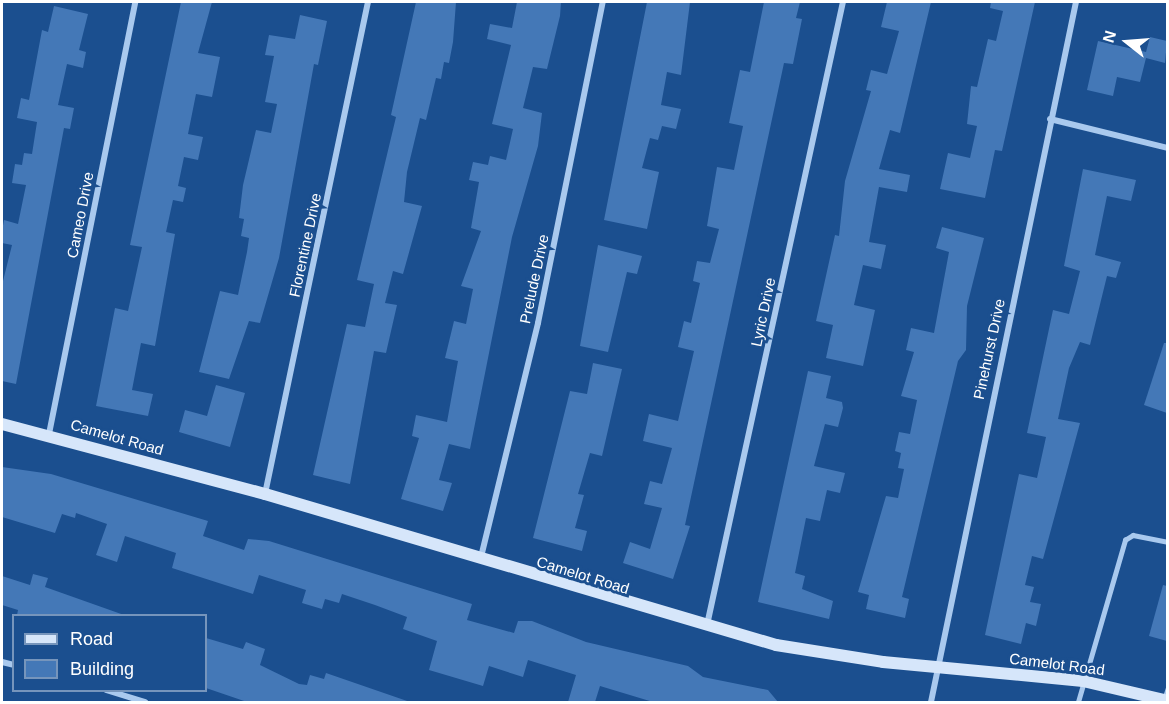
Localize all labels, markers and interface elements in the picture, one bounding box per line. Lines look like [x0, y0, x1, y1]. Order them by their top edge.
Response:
north arrow [1097, 12, 1157, 72]
text: N [1099, 29, 1119, 45]
street label: Cameo Drive [63, 170, 97, 260]
street label: Florentine Drive [285, 191, 325, 299]
street label: Prelude Drive [516, 233, 552, 325]
street label: Lyric Drive [747, 276, 779, 348]
street label: Pinehurst Drive [970, 297, 1008, 401]
street label: Camelot Road [68, 415, 166, 459]
street label: Camelot Road [535, 552, 631, 598]
legend [12, 614, 207, 692]
text: Road [70, 629, 113, 649]
street label: Camelot Road [1008, 649, 1106, 679]
text: Building [70, 659, 134, 679]

